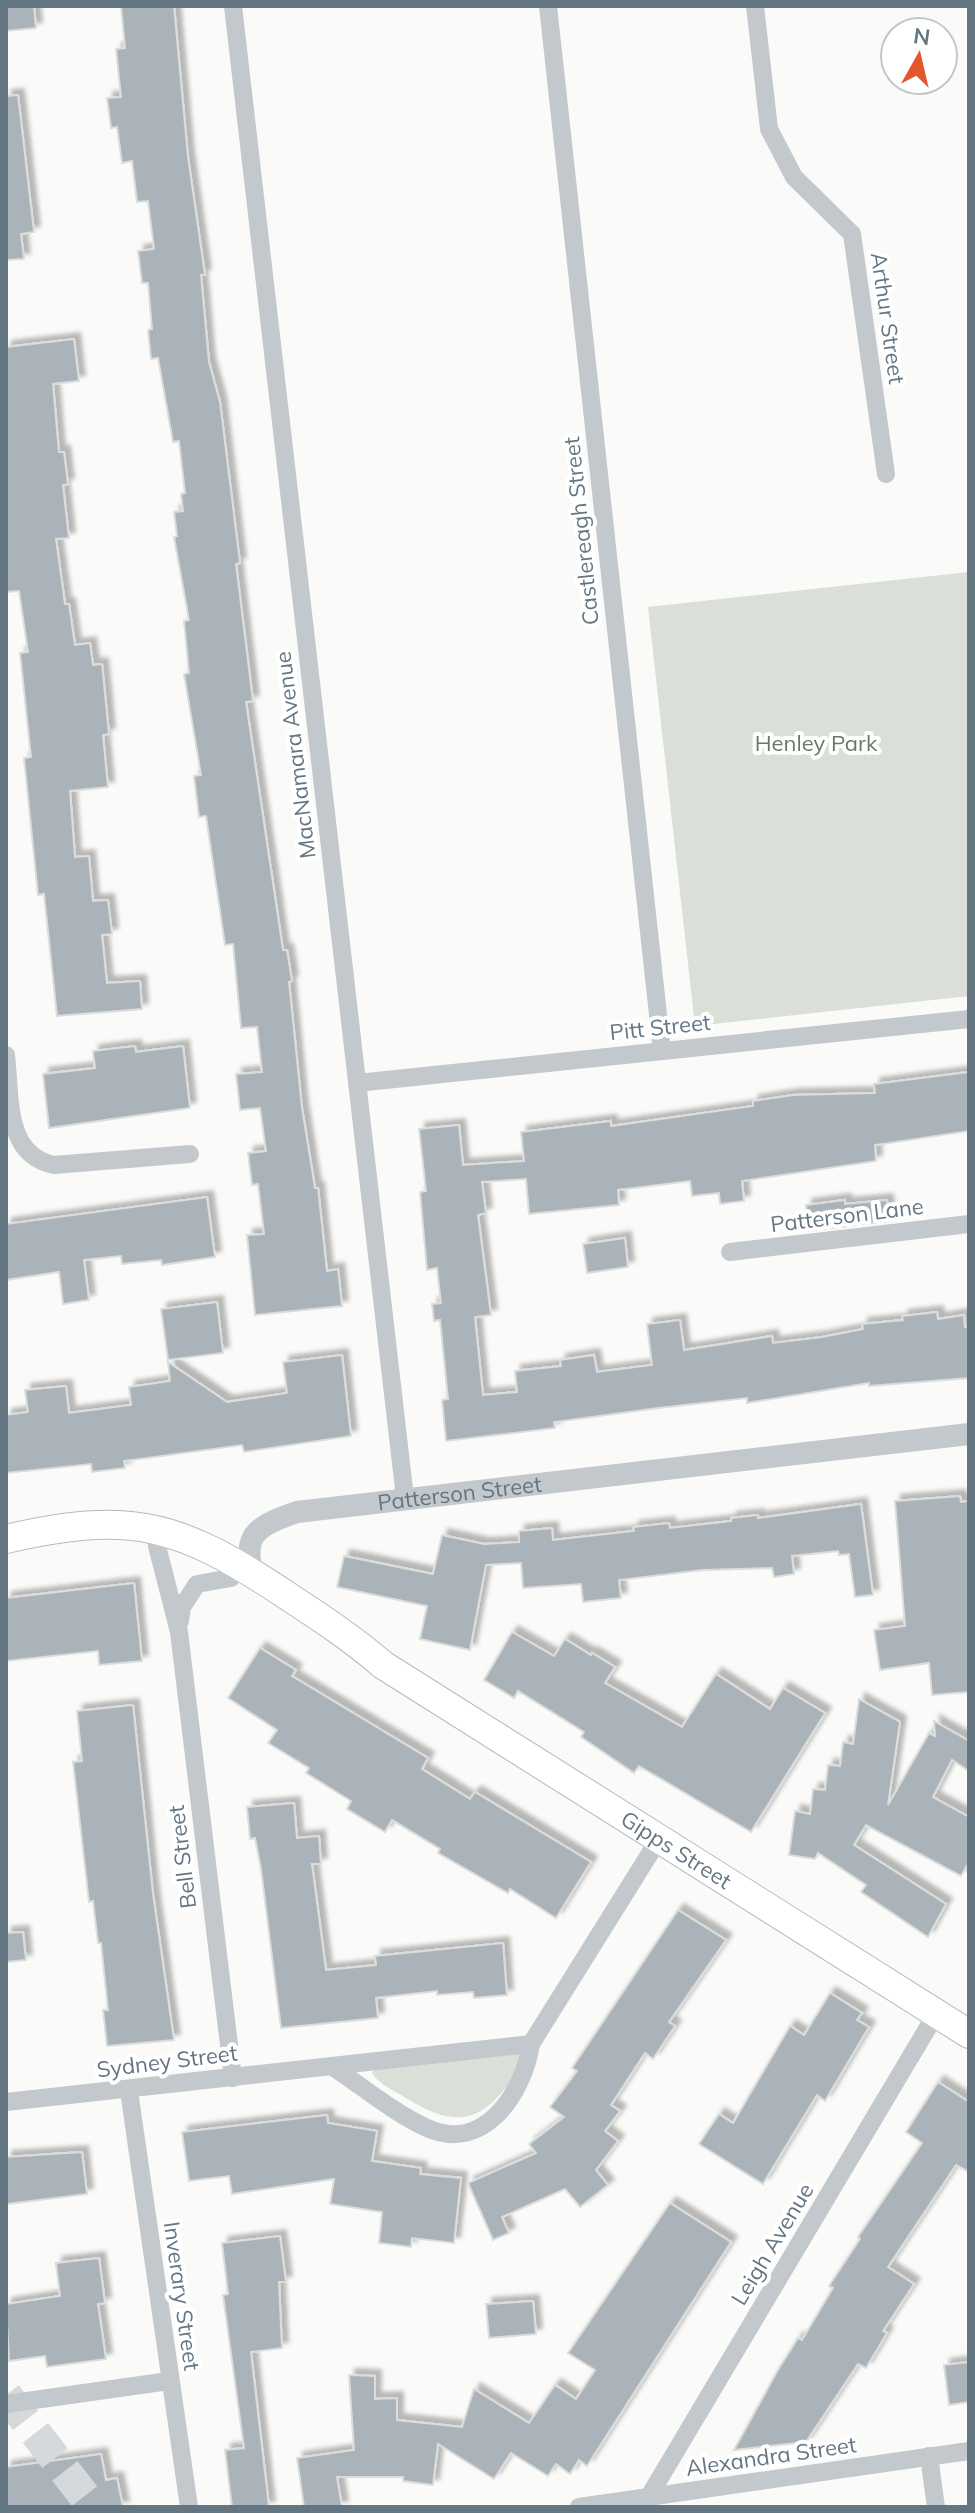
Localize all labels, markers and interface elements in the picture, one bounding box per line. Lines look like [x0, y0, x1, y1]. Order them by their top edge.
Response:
north arrow [879, 16, 959, 96]
text: N [912, 21, 932, 51]
street label: Arthur Street [865, 250, 911, 386]
street label: Castlereagh Street [557, 435, 605, 627]
street label: MacNamara Avenue [268, 650, 322, 860]
park label: Henley Park [755, 729, 878, 757]
street label: Pitt Street [608, 1008, 712, 1046]
street label: Patterson Lane [769, 1192, 925, 1238]
street label: Patterson Street [376, 1470, 543, 1517]
street label: Bell Street [162, 1803, 202, 1910]
street label: Gipps Street [616, 1804, 737, 1895]
street label: Sydney Street [95, 2038, 239, 2084]
street label: Leigh Avenue [725, 2178, 819, 2310]
street label: Inverary Street [158, 2220, 206, 2372]
street label: Alexandra Street [684, 2430, 858, 2482]

